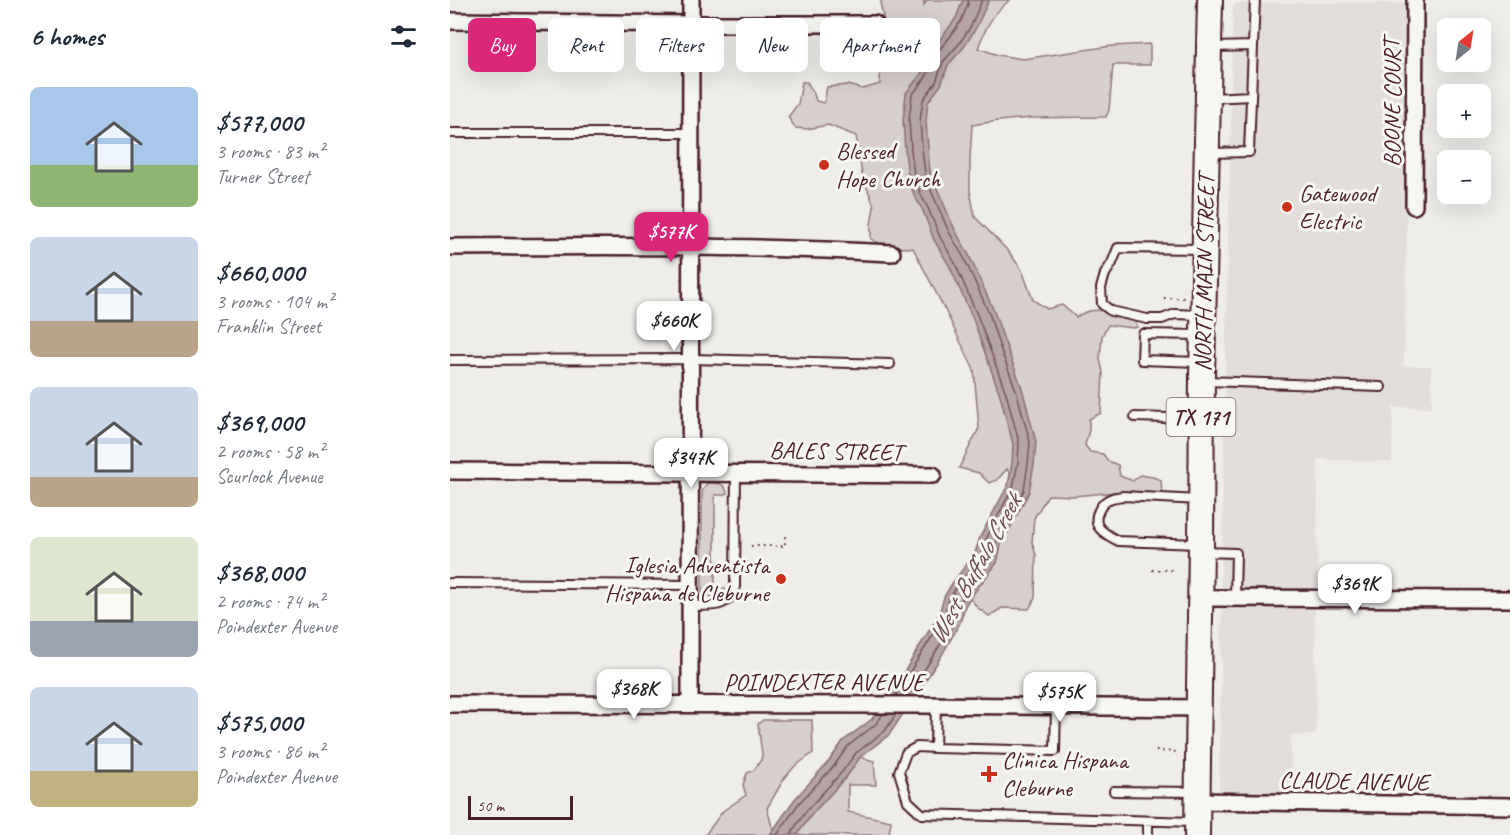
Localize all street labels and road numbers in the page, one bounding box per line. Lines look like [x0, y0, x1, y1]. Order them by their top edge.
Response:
street label: BOONE COURT [1377, 33, 1407, 167]
street label: NORTH MAIN STREET [1187, 169, 1221, 372]
road number: TX 171 [1166, 398, 1236, 436]
street label: BALES STREET [769, 435, 908, 467]
street label: POINDEXTER AVENUE [724, 667, 927, 697]
street label: CLAUDE AVENUE [1279, 765, 1432, 797]

